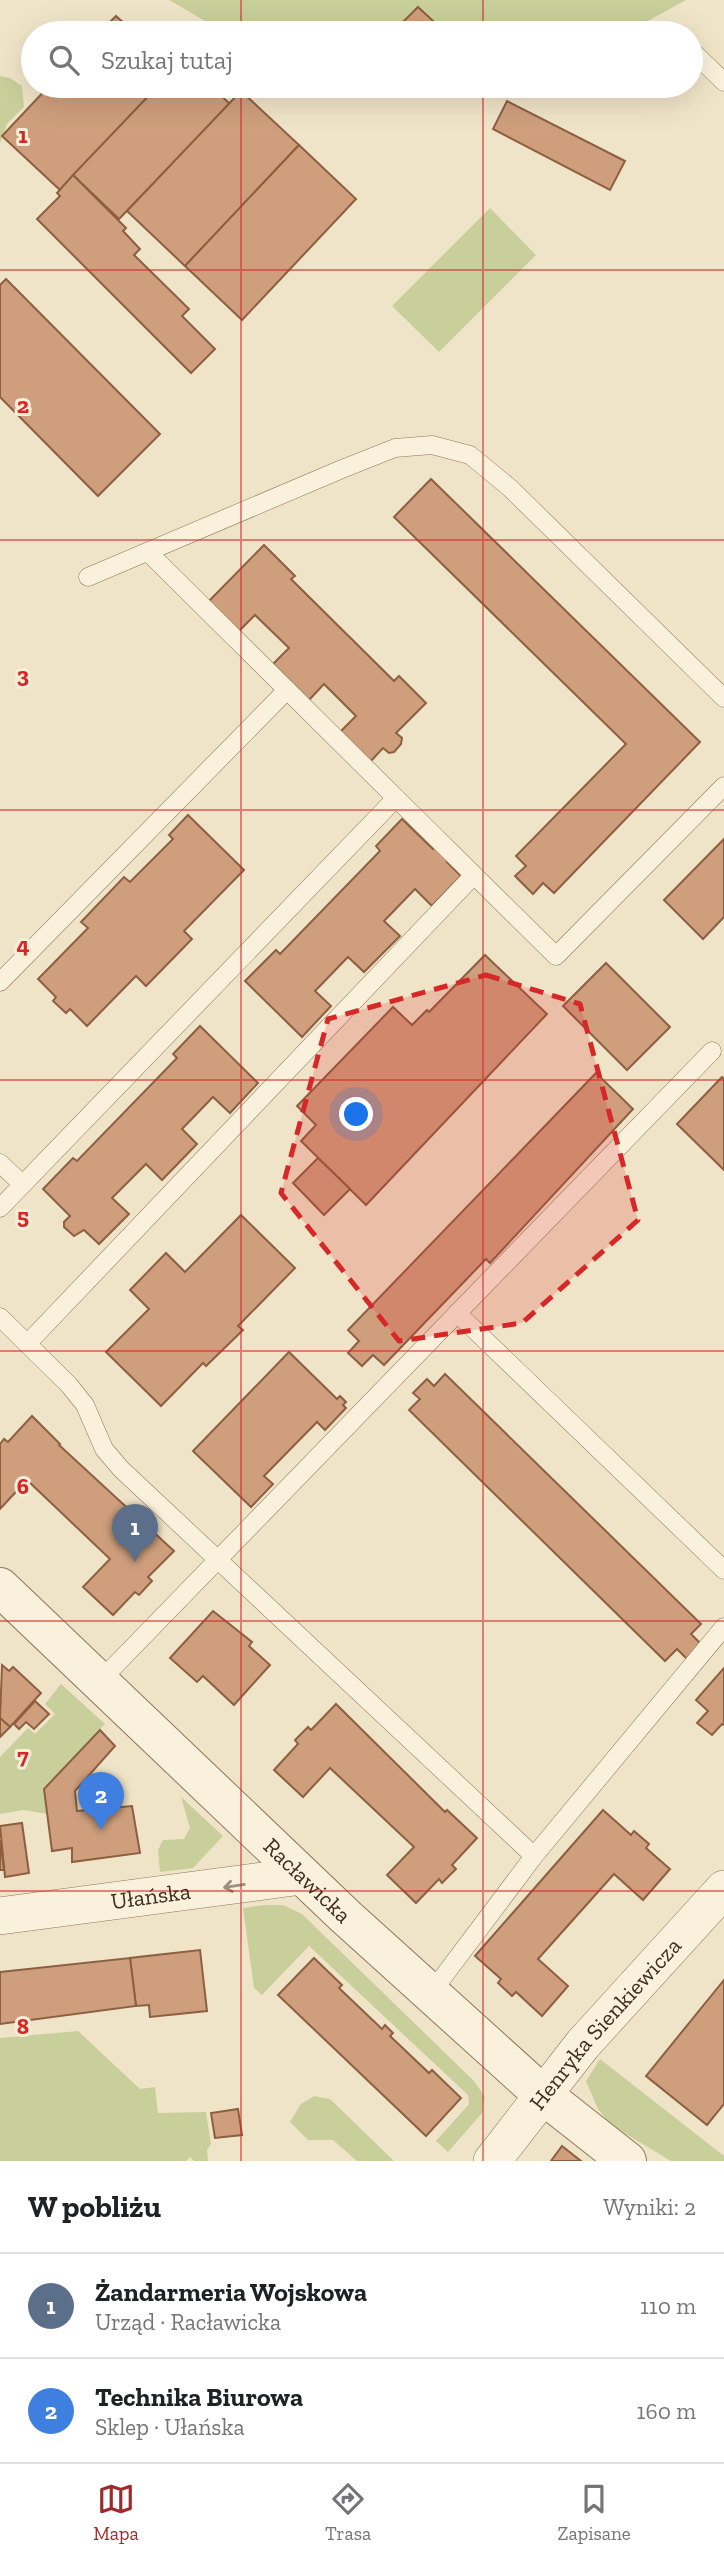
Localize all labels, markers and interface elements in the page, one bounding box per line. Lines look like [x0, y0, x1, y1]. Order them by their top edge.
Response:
search box [21, 21, 703, 98]
icon: search [45, 41, 83, 79]
text: Szukaj tutaj [101, 44, 233, 76]
text: 1 [18, 121, 28, 149]
text: 2 [17, 391, 29, 419]
text: 3 [17, 661, 29, 689]
text: 4 [16, 931, 30, 959]
your location [339, 1097, 373, 1131]
text: 5 [17, 1202, 29, 1230]
text: 6 [17, 1472, 29, 1500]
pin: 1 [112, 1504, 158, 1562]
text: 7 [17, 1742, 29, 1770]
pin: 2 [78, 1772, 124, 1830]
street label: Racławicka [258, 1832, 357, 1929]
street label: Ułańska [109, 1877, 192, 1915]
one-way arrow [223, 1880, 246, 1893]
street label: Henryka Sienkiewicza [523, 1932, 687, 2115]
text: 8 [17, 2012, 29, 2040]
text: W pobliżu [28, 2189, 161, 2225]
text: Wyniki: 2 [603, 2193, 696, 2221]
text: Żandarmeria Wojskowa [95, 2276, 367, 2308]
text: 1 [46, 2292, 56, 2320]
text: 110 m [640, 2292, 696, 2320]
text: Urząd · Racławicka [95, 2308, 281, 2336]
text: Technika Biurowa [95, 2381, 303, 2413]
text: 2 [45, 2397, 57, 2425]
text: 160 m [637, 2397, 696, 2425]
text: Sklep · Ułańska [95, 2413, 245, 2441]
tab: Mapa [93, 2480, 139, 2545]
tab: Trasa [325, 2480, 371, 2545]
tab: Zapisane [558, 2480, 631, 2545]

